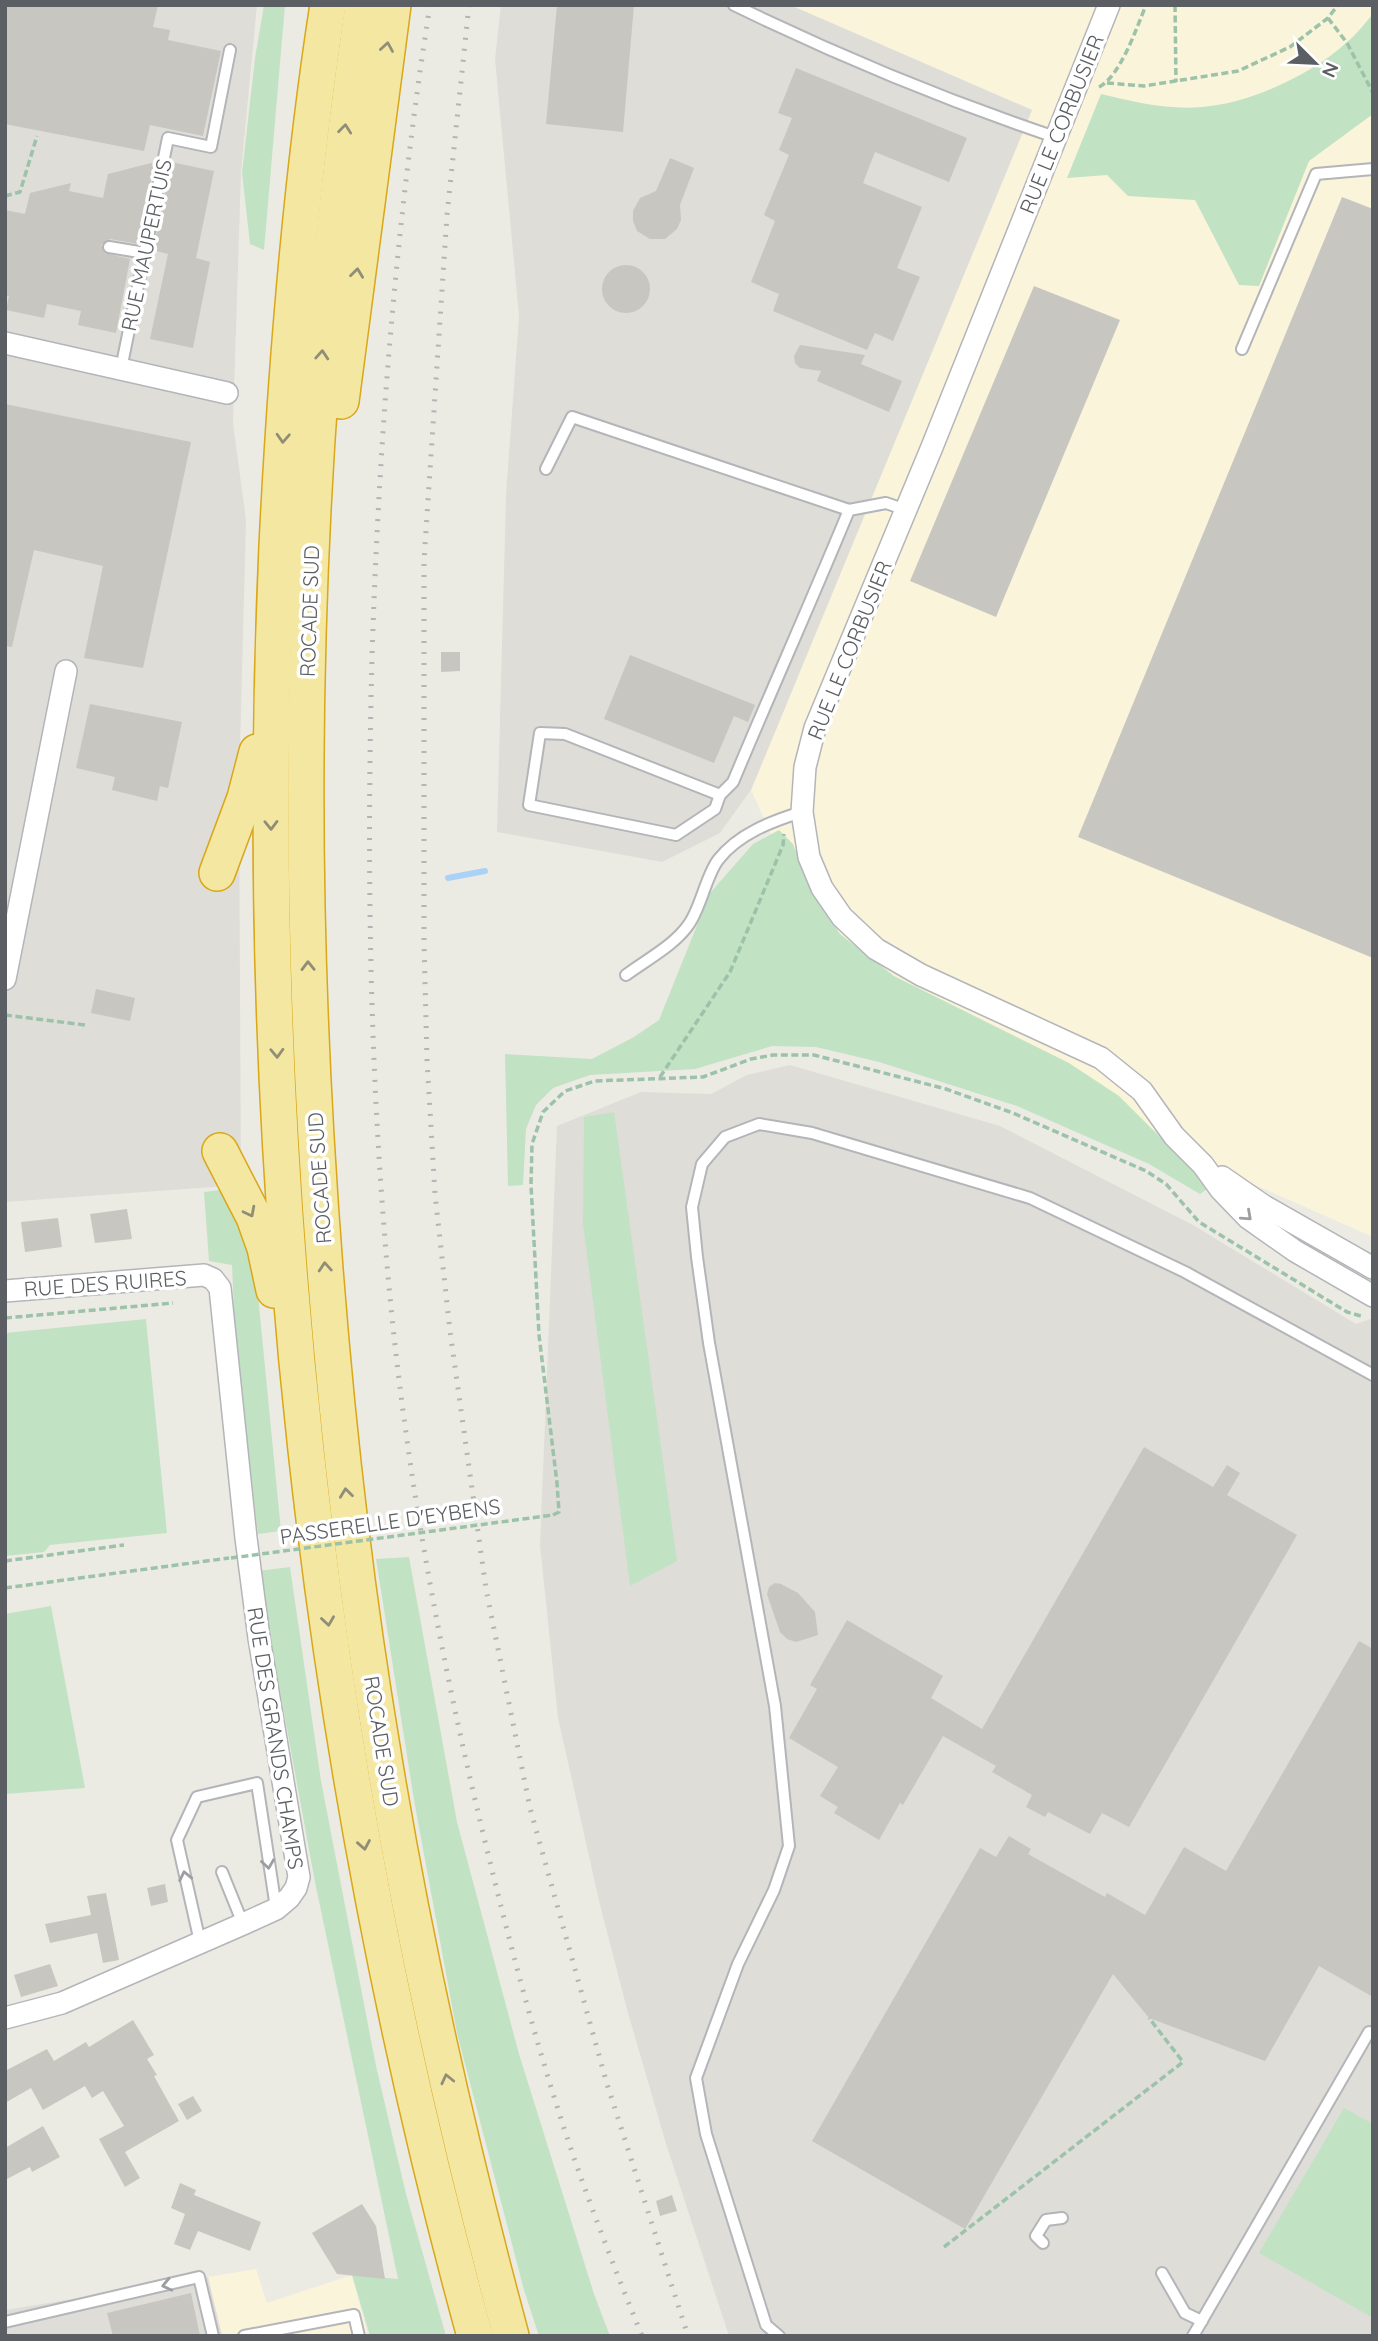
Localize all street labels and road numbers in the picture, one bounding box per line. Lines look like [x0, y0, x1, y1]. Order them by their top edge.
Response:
street label: RUE LE CORBUSIER [1013, 31, 1109, 217]
street label: RUE MAUPERTUIS [115, 157, 177, 333]
street label: ROCADE SUD [294, 545, 324, 677]
street label: RUE LE CORBUSIER [801, 557, 897, 743]
street label: ROCADE SUD [301, 1111, 337, 1245]
street label: RUE DES RUIRES [23, 1264, 187, 1302]
street label: PASSERELLE D'EYBENS [278, 1493, 502, 1549]
street label: RUE DES GRANDS CHAMPS [242, 1605, 310, 1871]
street label: ROCADE SUD [359, 1674, 405, 1808]

